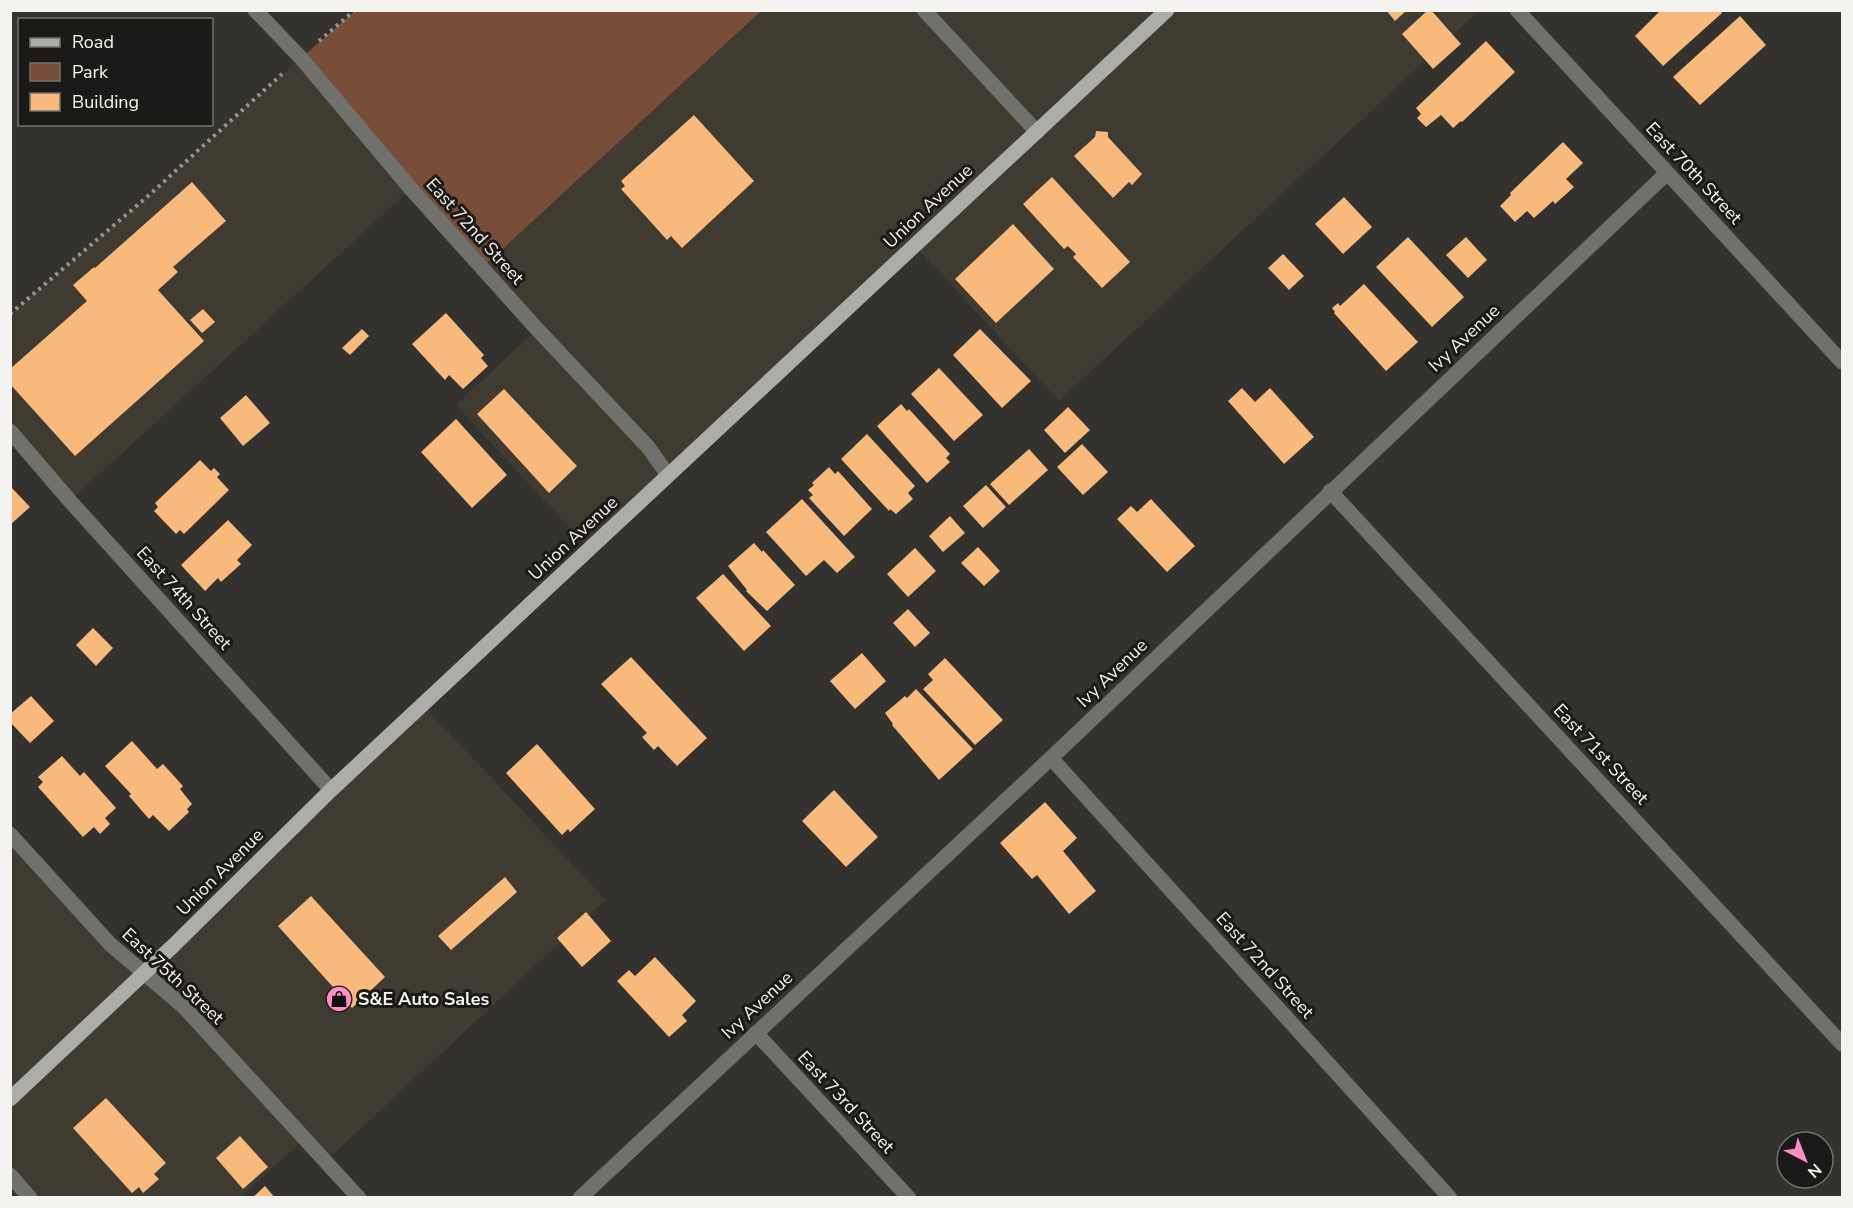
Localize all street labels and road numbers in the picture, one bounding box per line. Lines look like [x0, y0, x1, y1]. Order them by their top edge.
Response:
street label: East 70th Street [1640, 117, 1748, 230]
street label: Union Avenue [878, 158, 978, 254]
street label: East 72nd Street [421, 173, 530, 290]
street label: Ivy Avenue [1423, 299, 1505, 377]
street label: Union Avenue [523, 490, 623, 586]
street label: East 74th Street [131, 541, 237, 655]
street label: Ivy Avenue [1072, 633, 1152, 713]
street label: East 71st Street [1548, 698, 1654, 810]
street label: Union Avenue [171, 823, 269, 921]
street label: East 72nd Street [1211, 907, 1320, 1024]
street label: East 75th Street [117, 922, 230, 1030]
street label: Ivy Avenue [716, 966, 798, 1044]
street label: East 73rd Street [792, 1046, 900, 1159]

